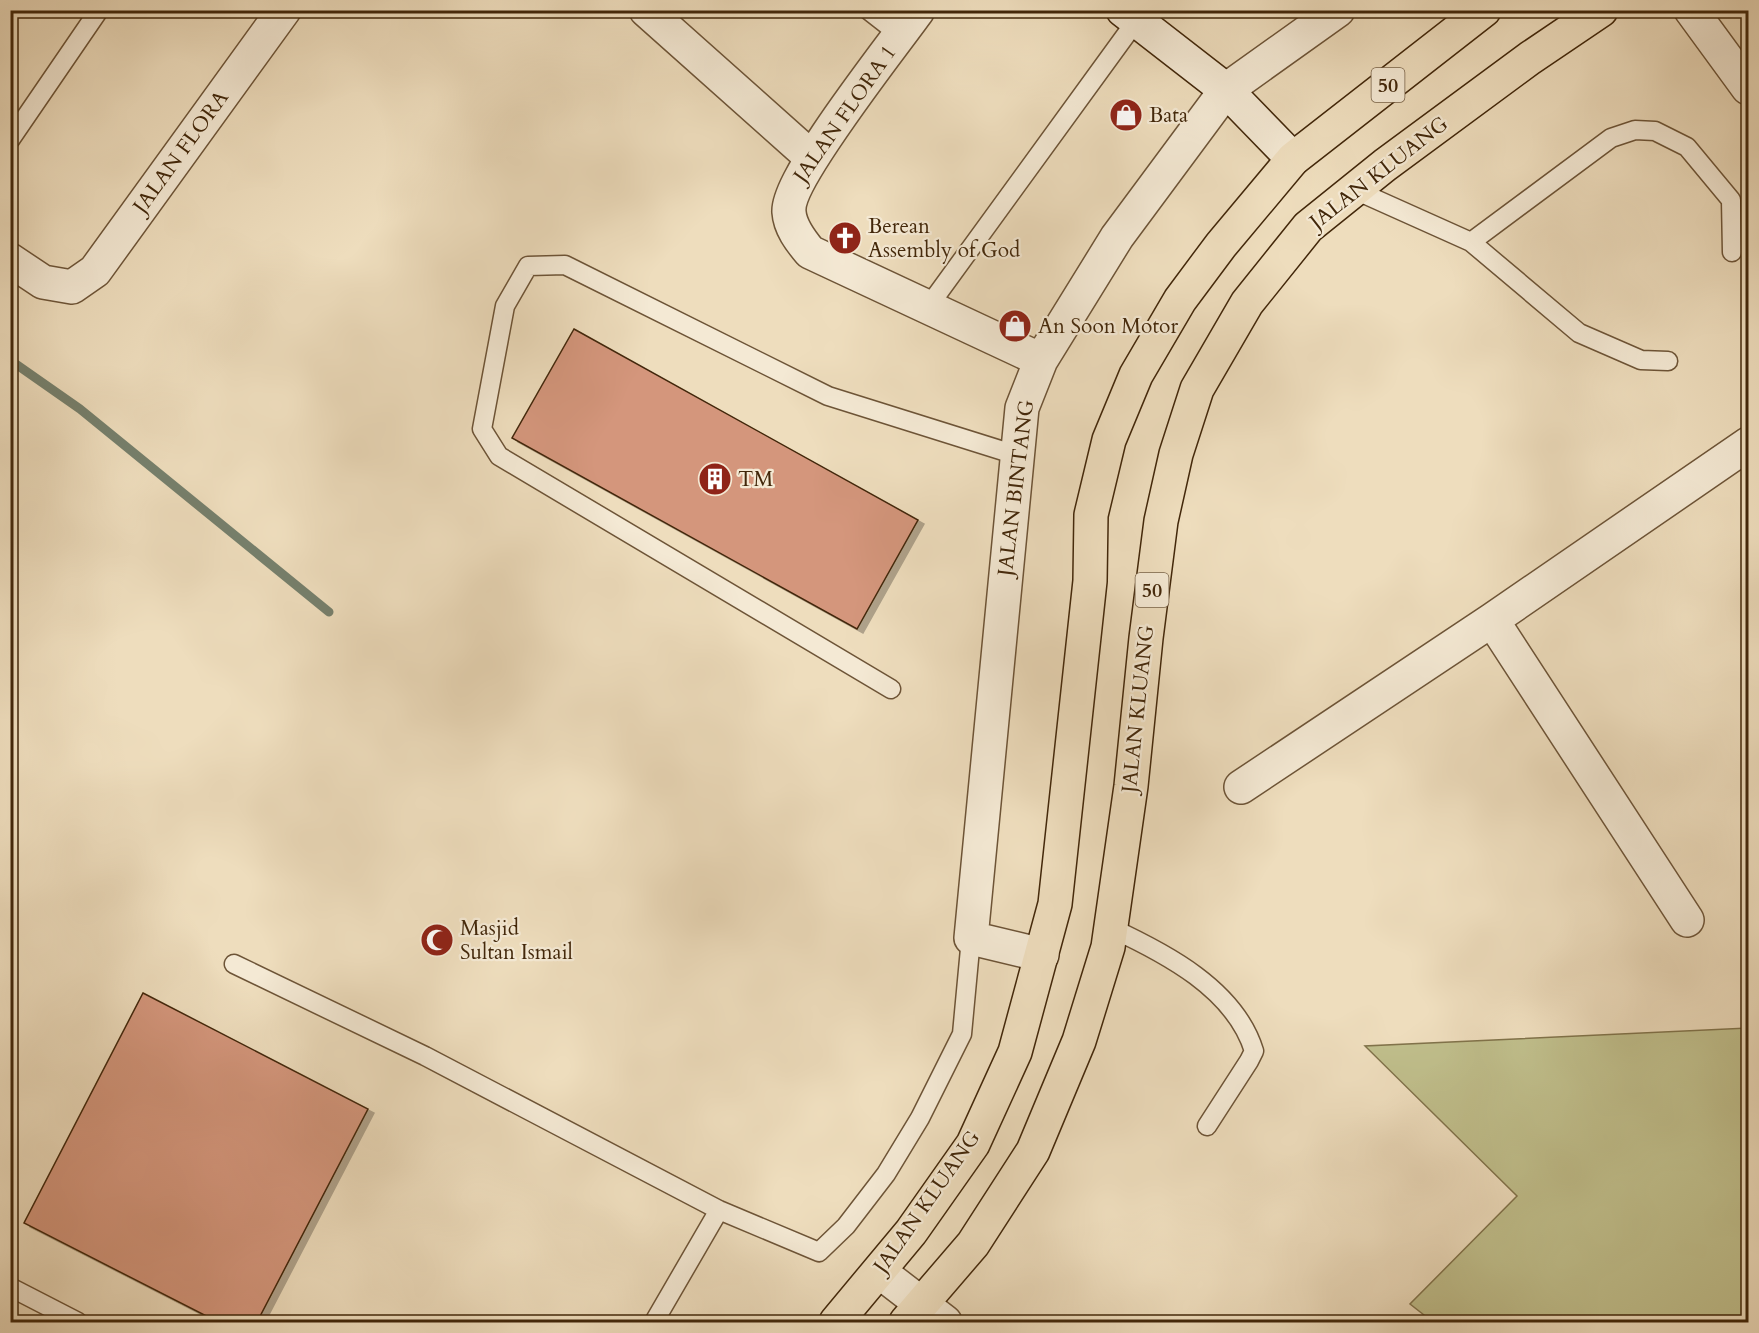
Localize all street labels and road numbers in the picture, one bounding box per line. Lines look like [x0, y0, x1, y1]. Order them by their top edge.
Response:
street label: JALAN FLORA 1 [785, 39, 903, 191]
road number: 50 [1372, 68, 1404, 102]
street label: JALAN FLORA [125, 85, 236, 222]
street label: JALAN KLUANG [1301, 110, 1454, 238]
street label: JALAN BINTANG [990, 398, 1041, 581]
road number: 50 [1136, 573, 1168, 607]
street label: JALAN KLUANG [1114, 623, 1161, 797]
street label: JALAN KLUANG [865, 1124, 987, 1282]

